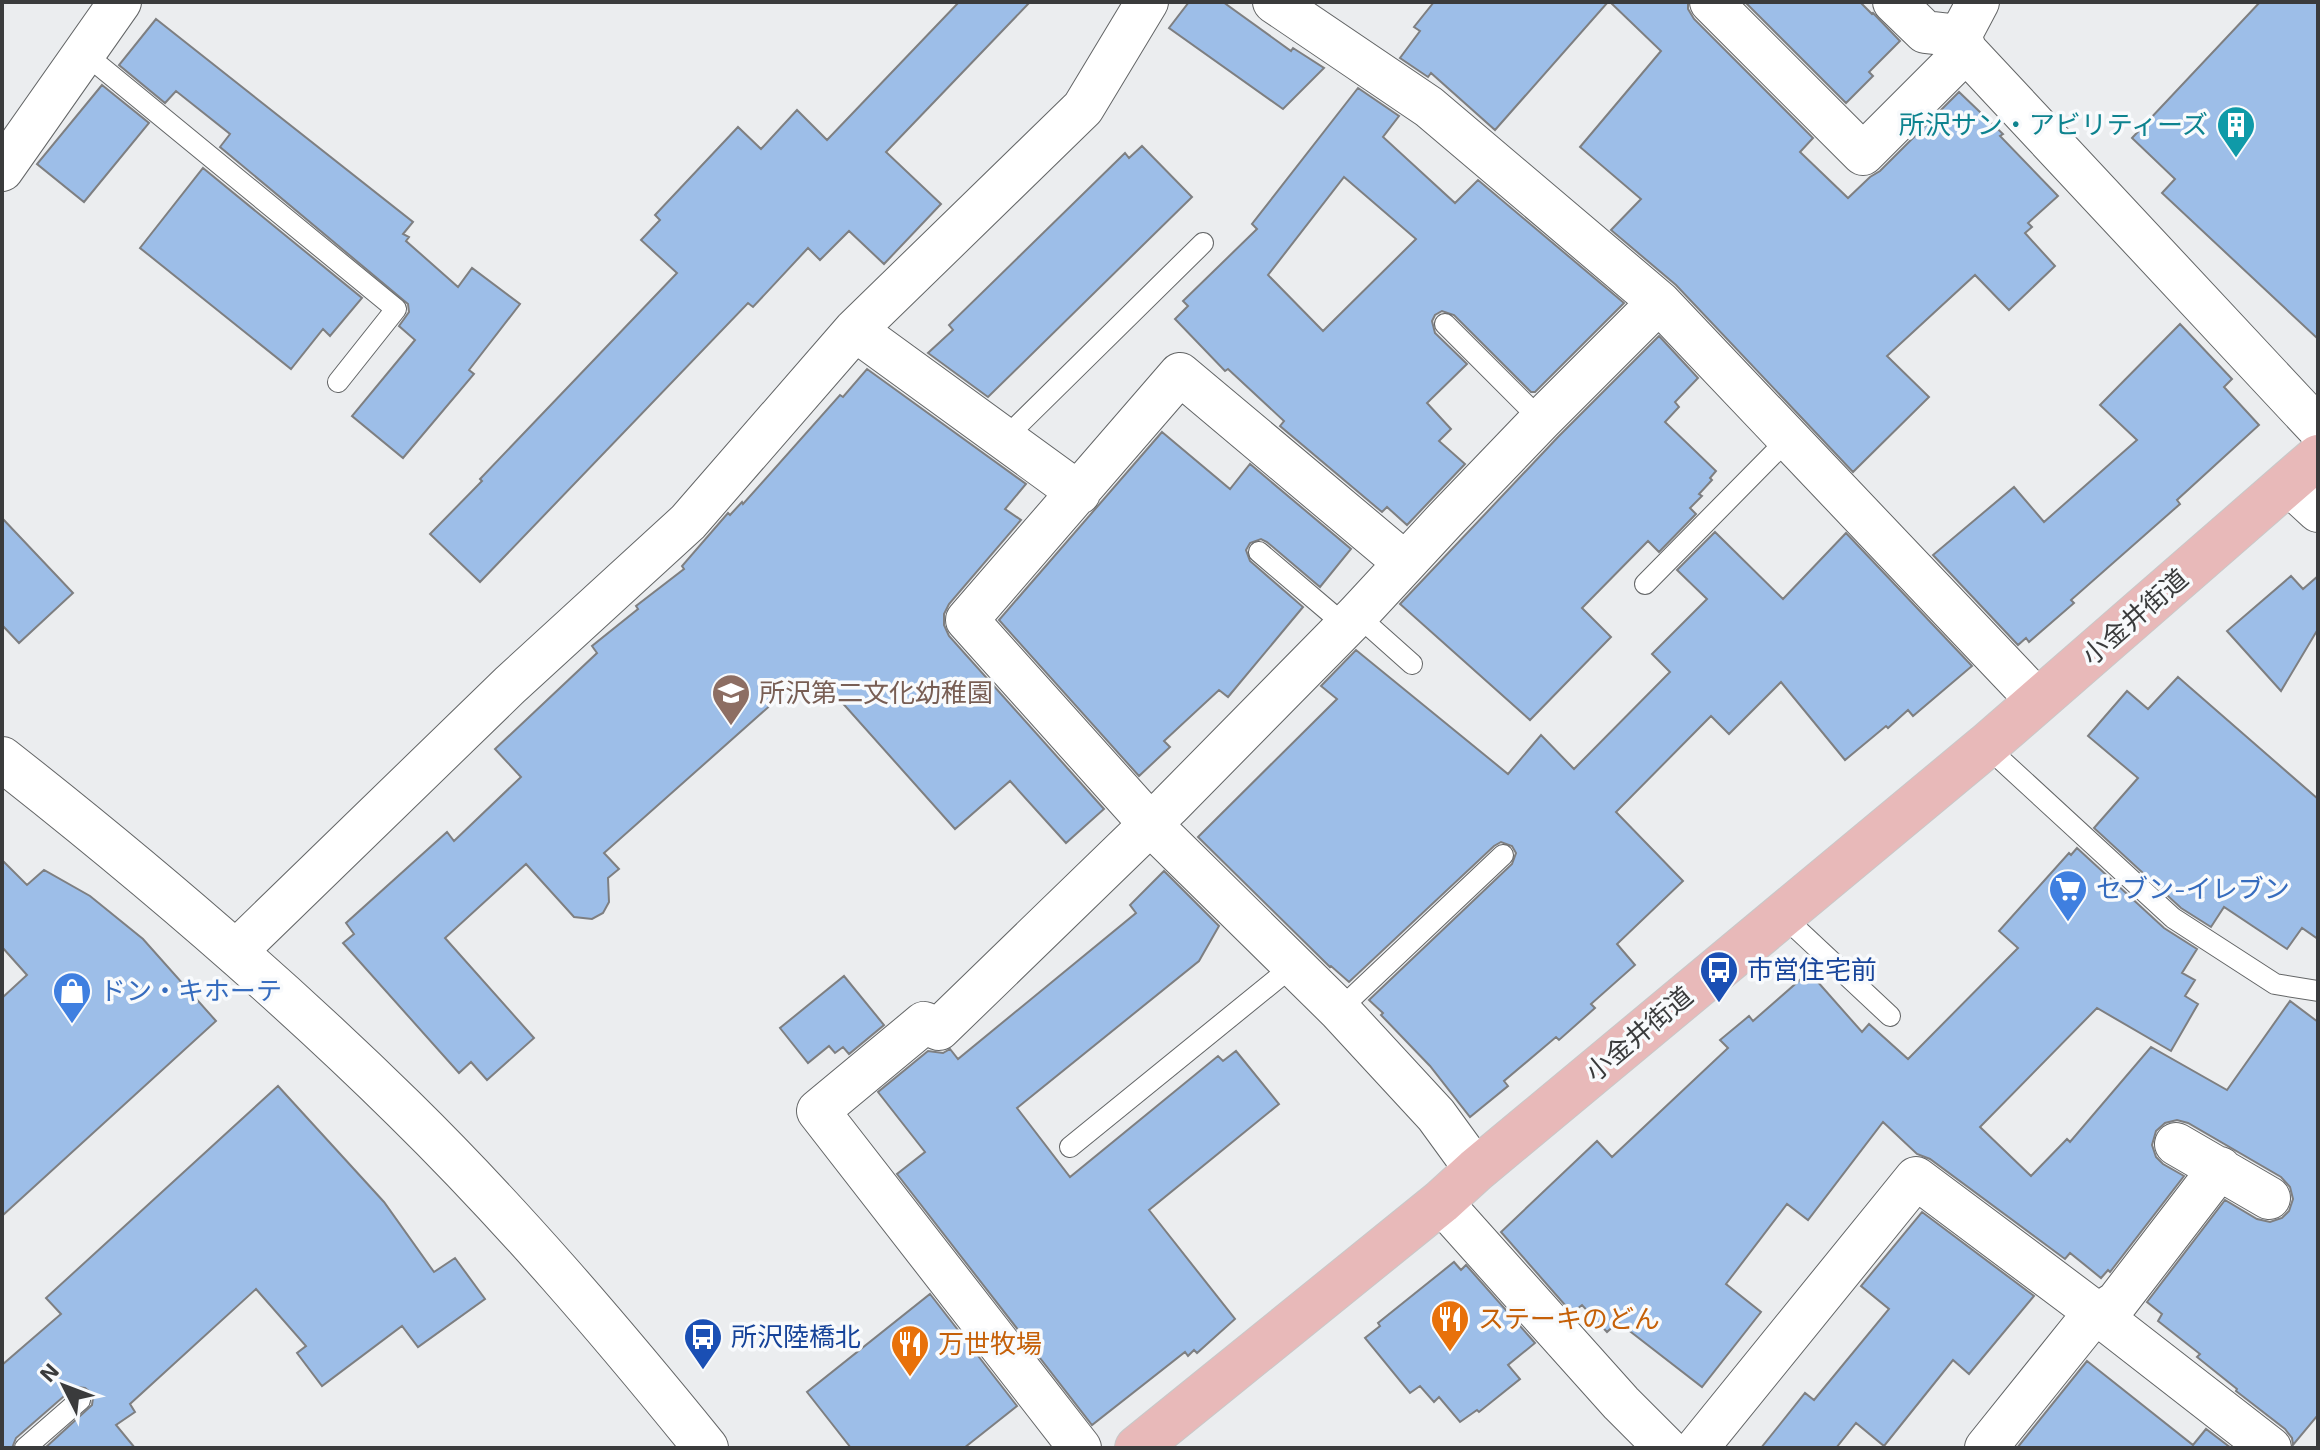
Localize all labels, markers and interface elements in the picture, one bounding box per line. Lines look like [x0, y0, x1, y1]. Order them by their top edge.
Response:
building icon: 所沢サン・アビリティーズ [2215, 104, 2257, 159]
place label: 所沢サン・アビリティーズ [1899, 108, 2208, 139]
street label: 小金井街道 [2075, 562, 2193, 670]
school or university icon: 所沢第二文化幼稚園 [710, 672, 752, 727]
place label: 所沢第二文化幼稚園 [759, 676, 993, 707]
supermarket icon: セブン-イレブン [2047, 868, 2089, 923]
place label: セブン-イレブン [2096, 872, 2290, 903]
bus stop icon: 市営住宅前 [1698, 949, 1740, 1004]
place label: 市営住宅前 [1747, 953, 1877, 984]
shop icon: ドン・キホーテ [51, 970, 93, 1025]
place label: ドン・キホーテ [100, 974, 282, 1005]
street label: 小金井街道 [1578, 979, 1698, 1087]
restaurant icon: ステーキのどん [1429, 1298, 1471, 1353]
place label: ステーキのどん [1478, 1302, 1660, 1333]
bus stop icon: 所沢陸橋北 [682, 1316, 724, 1371]
place label: 所沢陸橋北 [731, 1320, 861, 1351]
restaurant icon: 万世牧場 [889, 1323, 931, 1378]
place label: 万世牧場 [938, 1327, 1042, 1358]
north arrow [24, 1346, 104, 1426]
text: N [33, 1357, 63, 1387]

